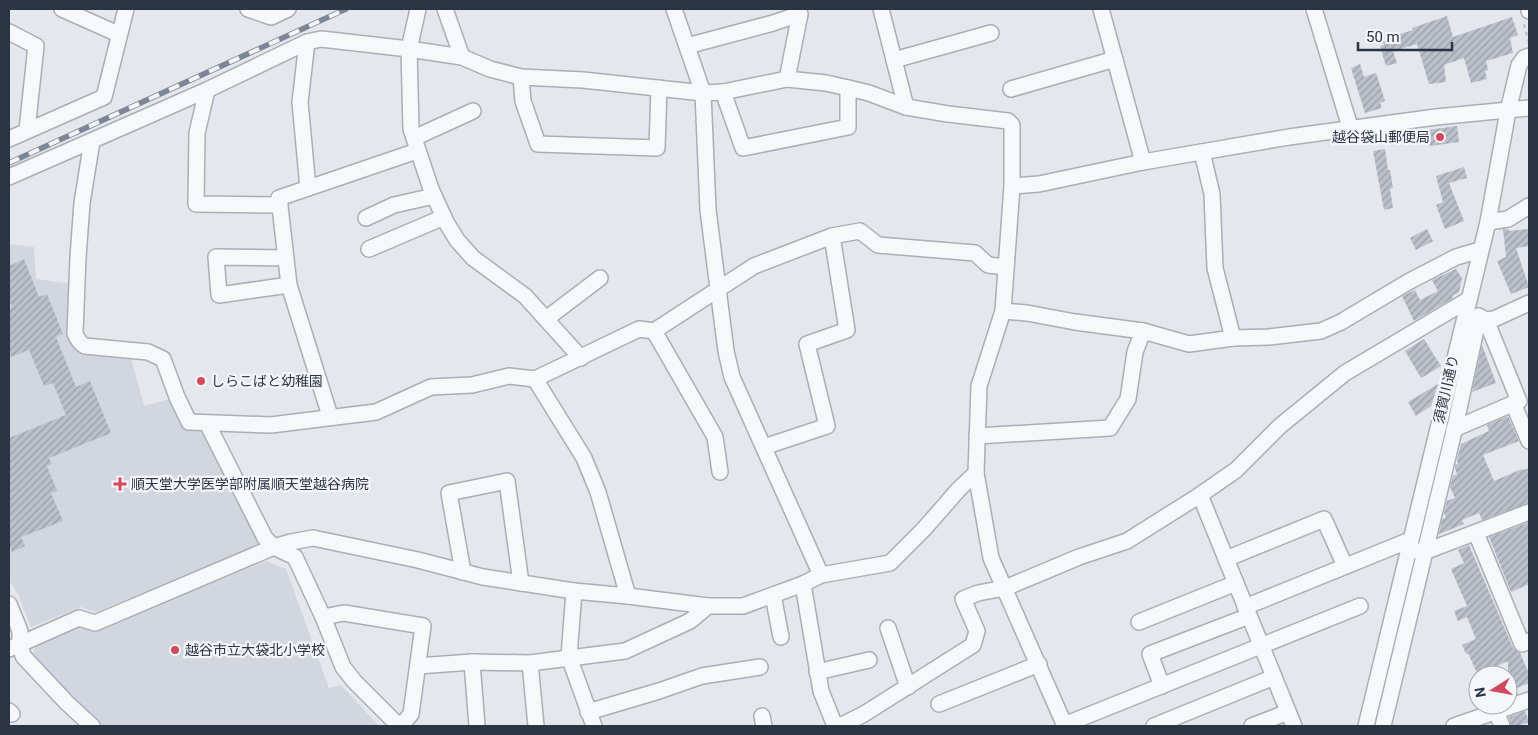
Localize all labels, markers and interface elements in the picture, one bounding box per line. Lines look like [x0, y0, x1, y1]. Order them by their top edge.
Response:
scale bar [1358, 20, 1452, 52]
text: 50 m [1366, 28, 1400, 46]
place label: 越谷袋山郵便局 [1332, 129, 1430, 145]
marker: 越谷袋山郵便局 [1434, 131, 1446, 143]
street label: 須賀川通り [1430, 353, 1462, 425]
place label: しらこばと幼稚園 [211, 373, 323, 389]
marker: しらこばと幼稚園 [195, 375, 207, 387]
place label: 順天堂大学医学部附属順天堂越谷病院 [131, 476, 369, 492]
marker: 順天堂大学医学部附属順天堂越谷病院 [113, 477, 127, 491]
place label: 越谷市立大袋北小学校 [185, 642, 325, 658]
marker: 越谷市立大袋北小学校 [169, 644, 181, 656]
north arrow [1468, 665, 1518, 715]
text: N [1471, 686, 1489, 699]

